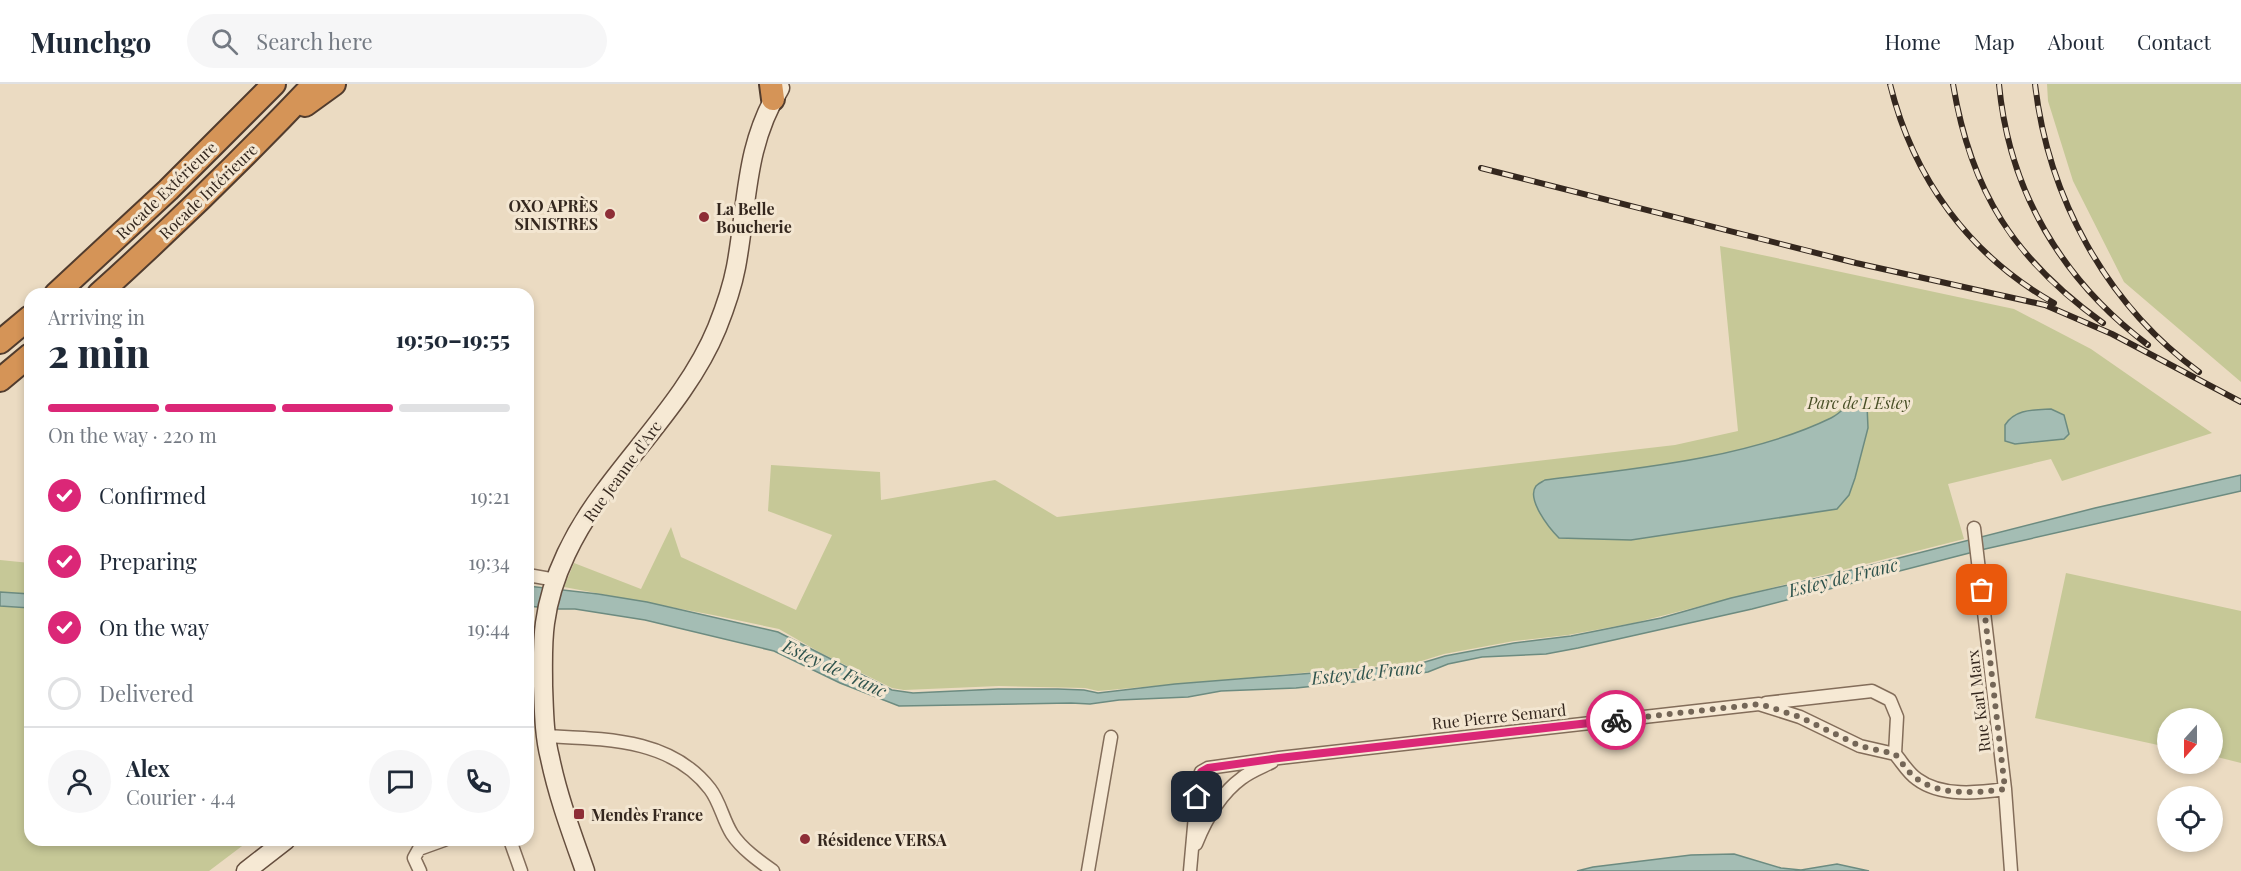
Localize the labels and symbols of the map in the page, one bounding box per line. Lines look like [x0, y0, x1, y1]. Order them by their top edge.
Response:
street label: Rocade Extérieure [111, 137, 221, 243]
street label: Rocade Intérieure [154, 139, 262, 243]
place label: OXO APRÈS SINISTRES [508, 195, 598, 234]
place label: La Belle Boucherie [716, 198, 792, 237]
marker: OXO APRÈS SINISTRES [603, 207, 617, 221]
marker: La Belle Boucherie [697, 210, 711, 224]
park label: Parc de L'Estey [1807, 392, 1911, 413]
street label: Rue Jeanne d'Arc [578, 416, 666, 526]
water label: Estey de Franc [1785, 552, 1900, 602]
pin [1956, 564, 2007, 615]
water label: Estey de Franc [778, 633, 891, 703]
street label: Rue Karl Marx [1961, 648, 1995, 753]
water label: Estey de Franc [1309, 654, 1424, 690]
courier [1586, 690, 1646, 750]
street label: Rue Pierre Semard [1431, 699, 1567, 733]
north arrow [2157, 708, 2223, 774]
pin [1171, 771, 1222, 822]
place label: Mendès France [591, 804, 703, 825]
marker: Mendès France [572, 807, 586, 821]
place label: Résidence VERSA [817, 829, 947, 850]
marker: Résidence VERSA [798, 832, 812, 846]

